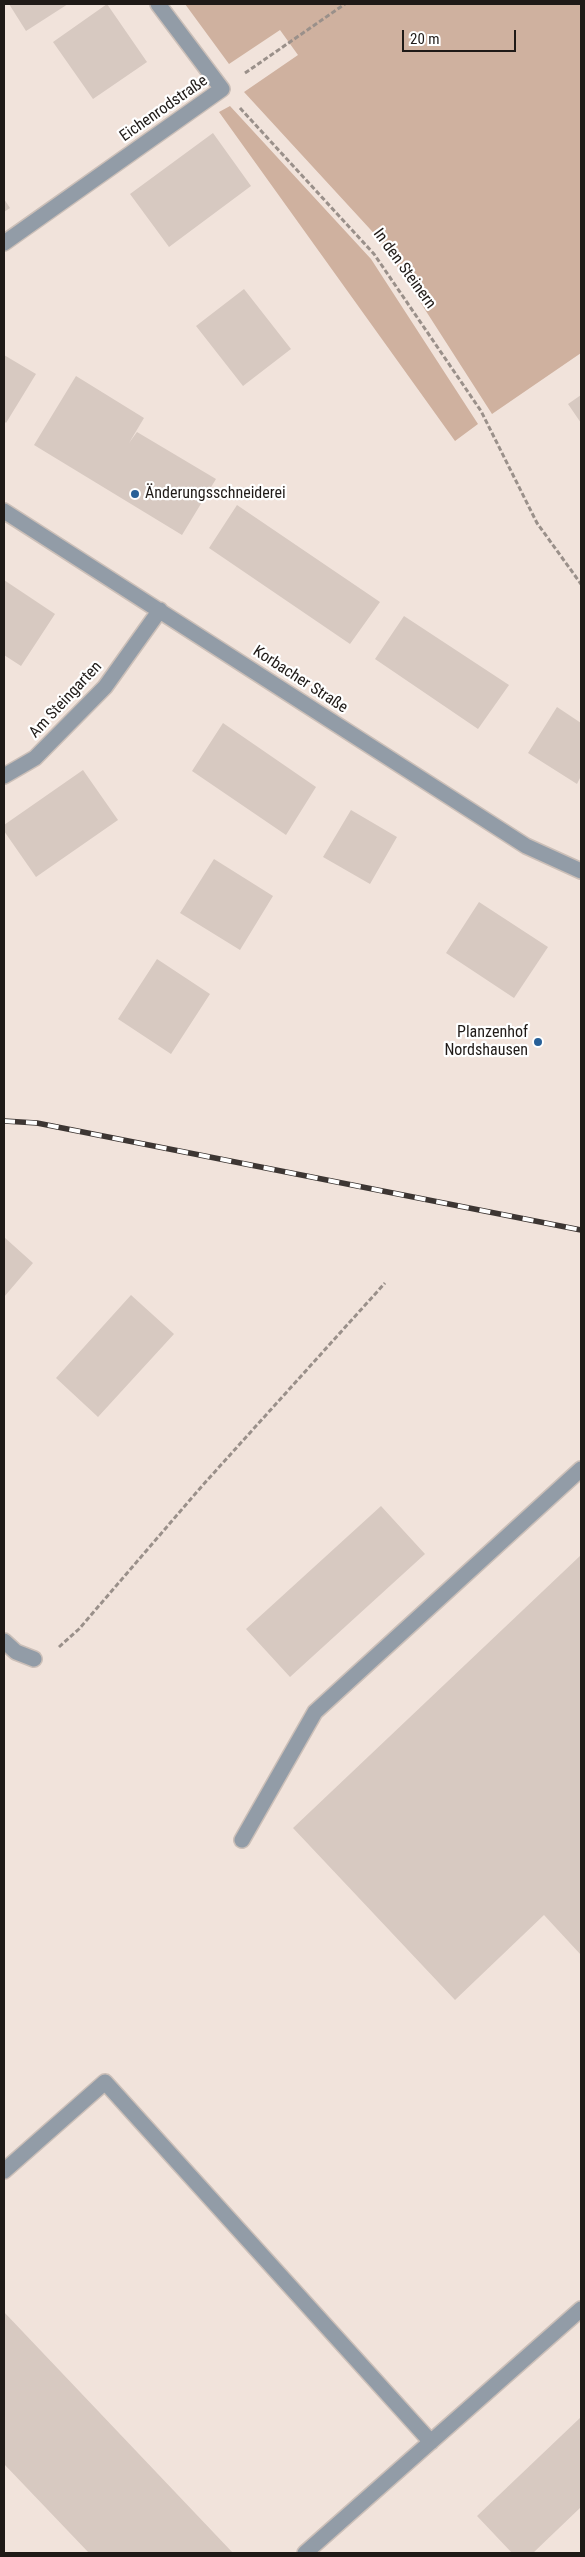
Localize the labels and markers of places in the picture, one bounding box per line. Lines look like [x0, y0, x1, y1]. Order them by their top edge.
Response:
place label: Änderungsschneiderei [145, 484, 286, 504]
marker: Änderungsschneiderei [129, 488, 141, 500]
place label: Planzenhof Nordshausen [444, 1023, 528, 1061]
marker: Planzenhof Nordshausen [532, 1036, 544, 1048]

